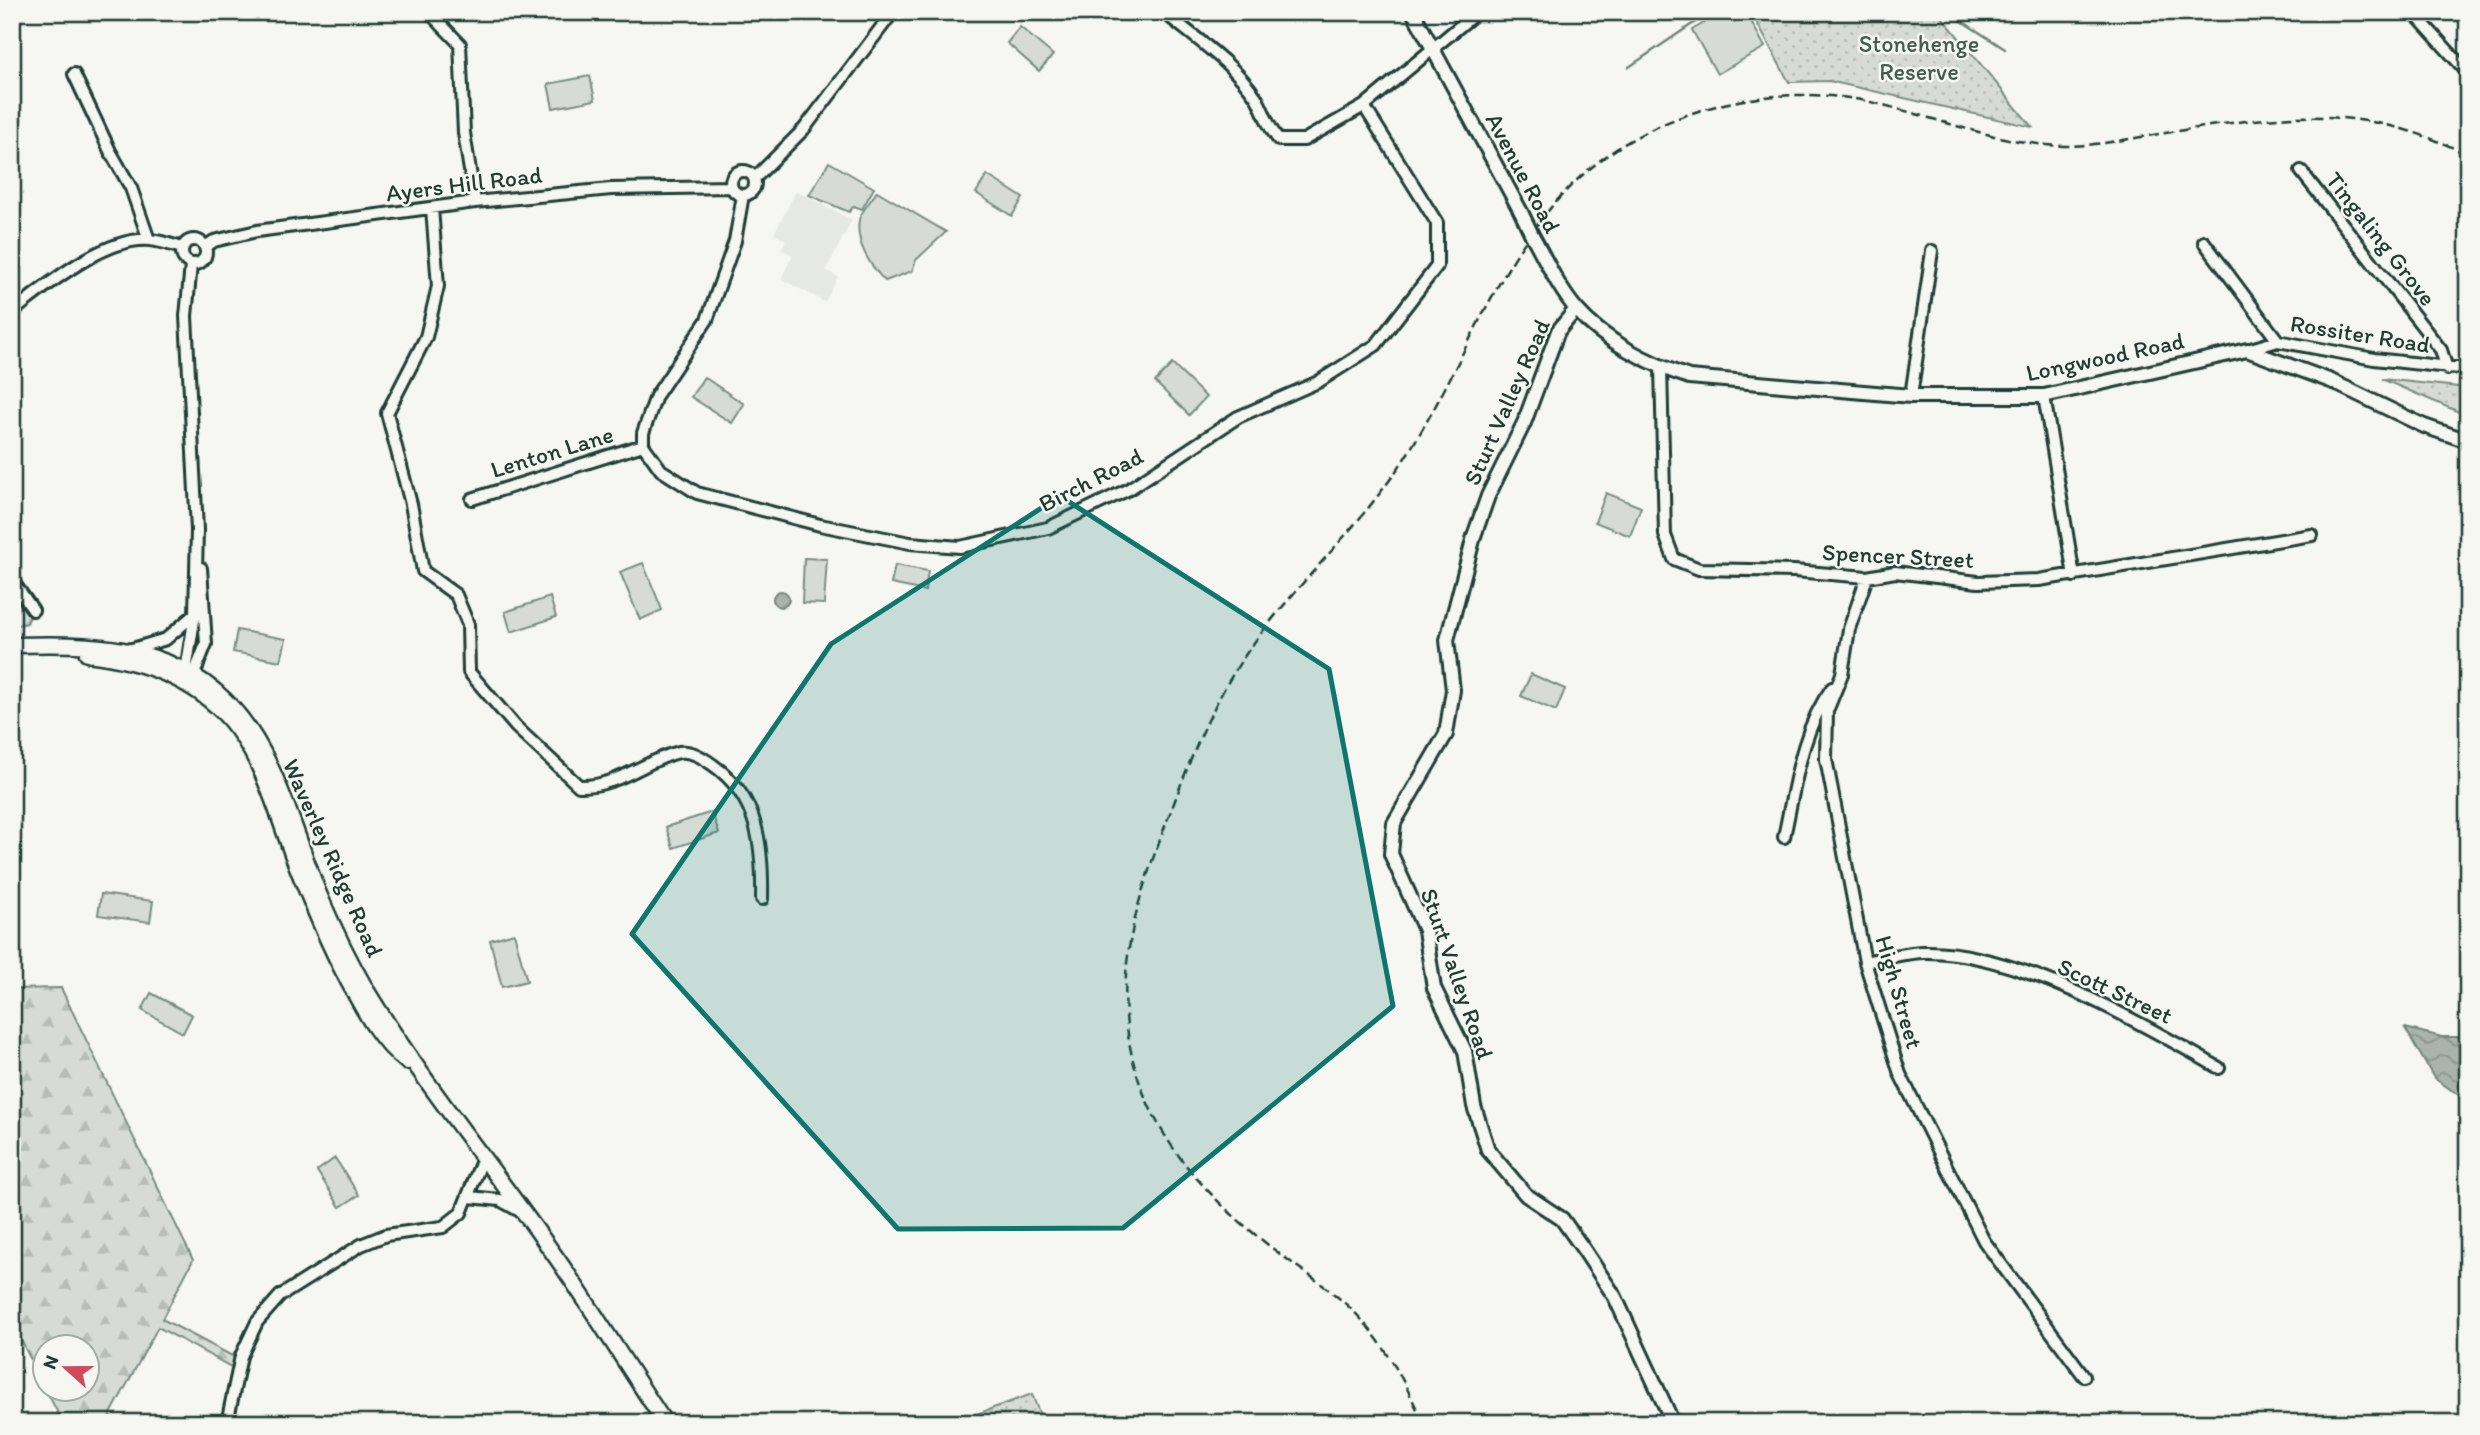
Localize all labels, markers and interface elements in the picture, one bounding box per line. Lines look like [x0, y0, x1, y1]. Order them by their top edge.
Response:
park label: Stonehenge Reserve [1859, 29, 1979, 86]
street label: Avenue Road [1480, 108, 1567, 238]
street label: Ayers Hill Road [384, 160, 544, 207]
street label: Tingaling Grove [2320, 166, 2443, 311]
street label: Rossiter Road [2288, 308, 2432, 359]
street label: Sturt Valley Road [1457, 314, 1556, 489]
street label: Longwood Road [2023, 326, 2187, 387]
street label: Lenton Lane [487, 419, 617, 484]
street label: Birch Road [1034, 441, 1148, 518]
street label: Spencer Street [1821, 537, 1975, 574]
street label: Waverley Ridge Road [277, 754, 390, 961]
street label: Sturt Valley Road [1415, 885, 1500, 1063]
street label: High Street [1869, 932, 1929, 1052]
street label: Scott Street [2053, 951, 2177, 1030]
north arrow [32, 1334, 102, 1404]
text: N [38, 1352, 64, 1372]

